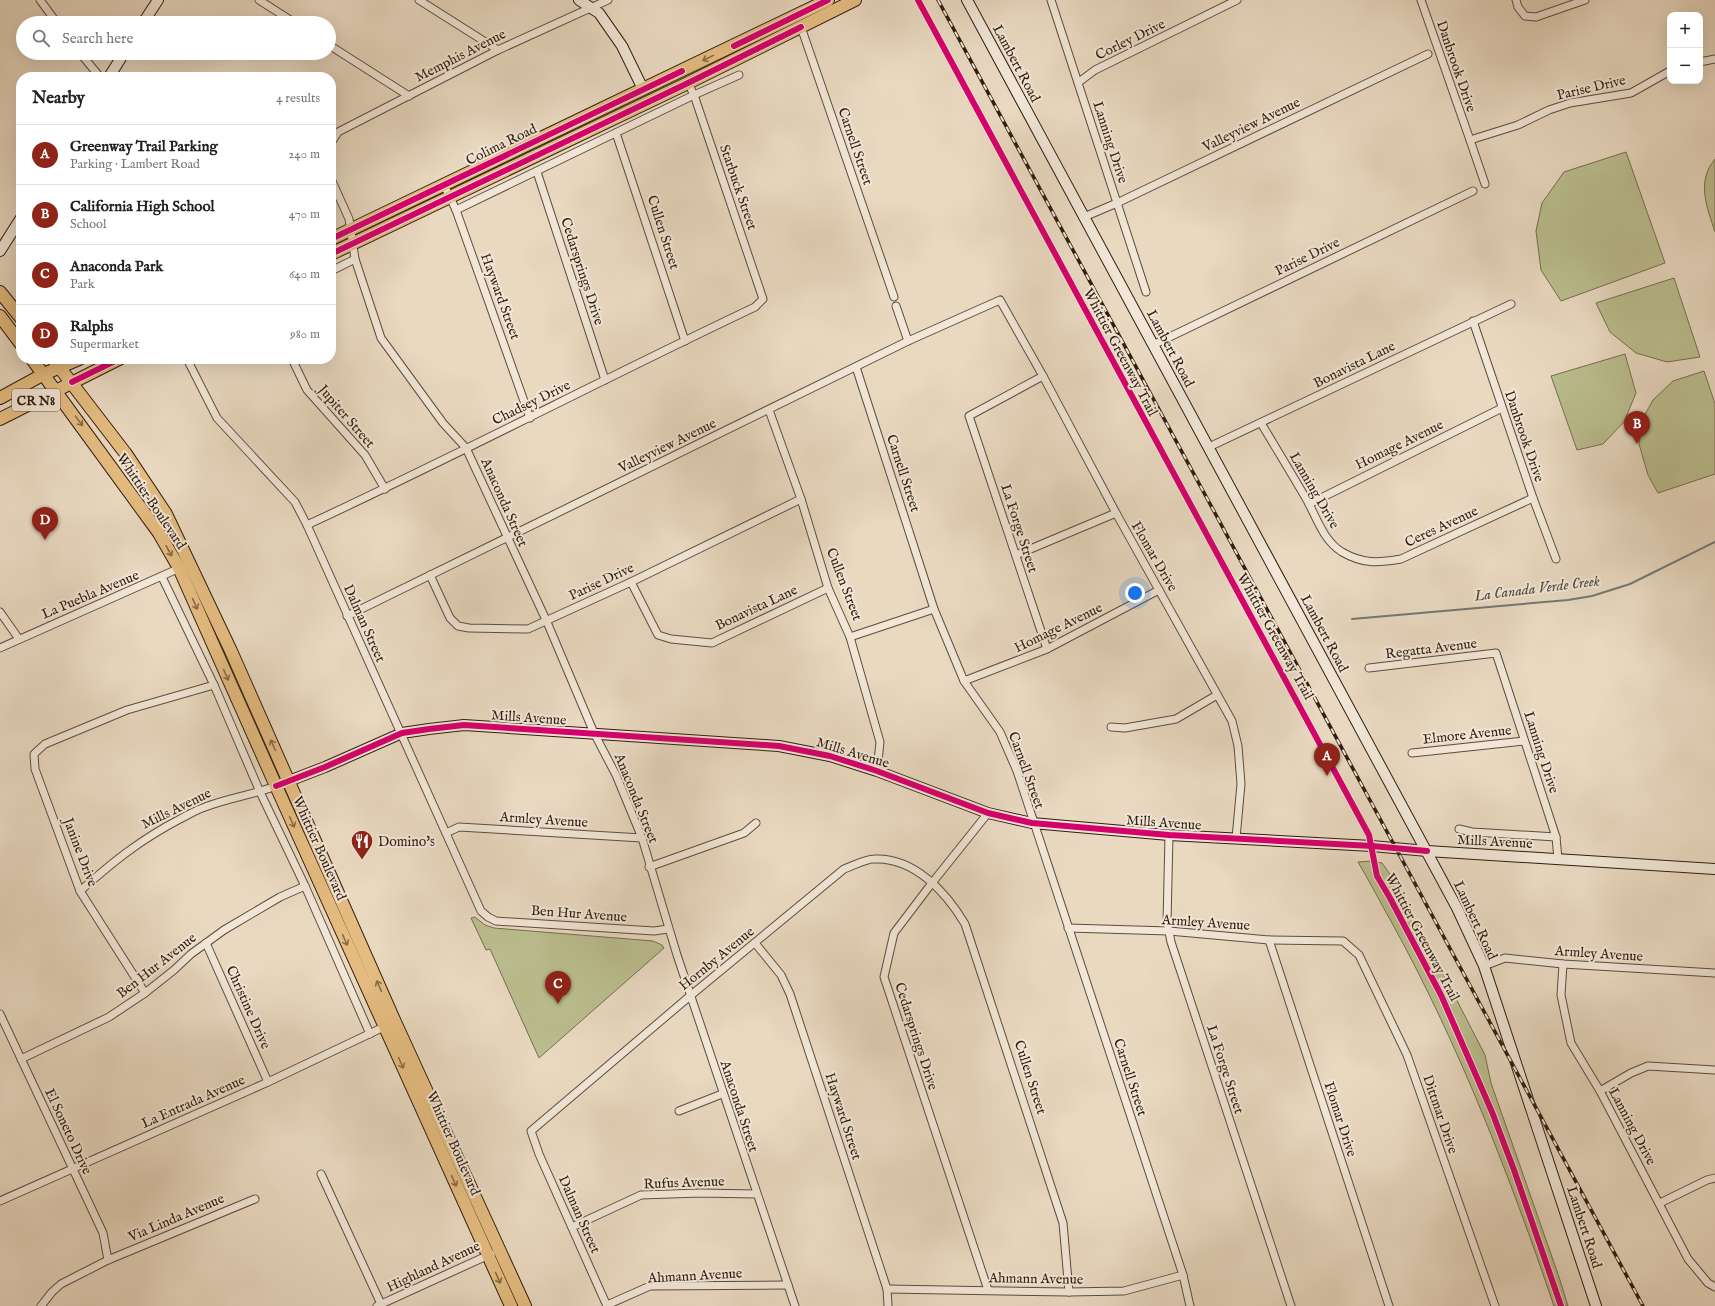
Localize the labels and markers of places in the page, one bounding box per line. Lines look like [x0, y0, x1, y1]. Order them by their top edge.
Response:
pin: B [1624, 411, 1650, 444]
pin: D [32, 507, 58, 540]
pin: A [1314, 743, 1340, 776]
restaurant icon: Domino's [349, 828, 375, 861]
place label: Domino's [378, 833, 435, 851]
pin: C [545, 971, 571, 1004]

